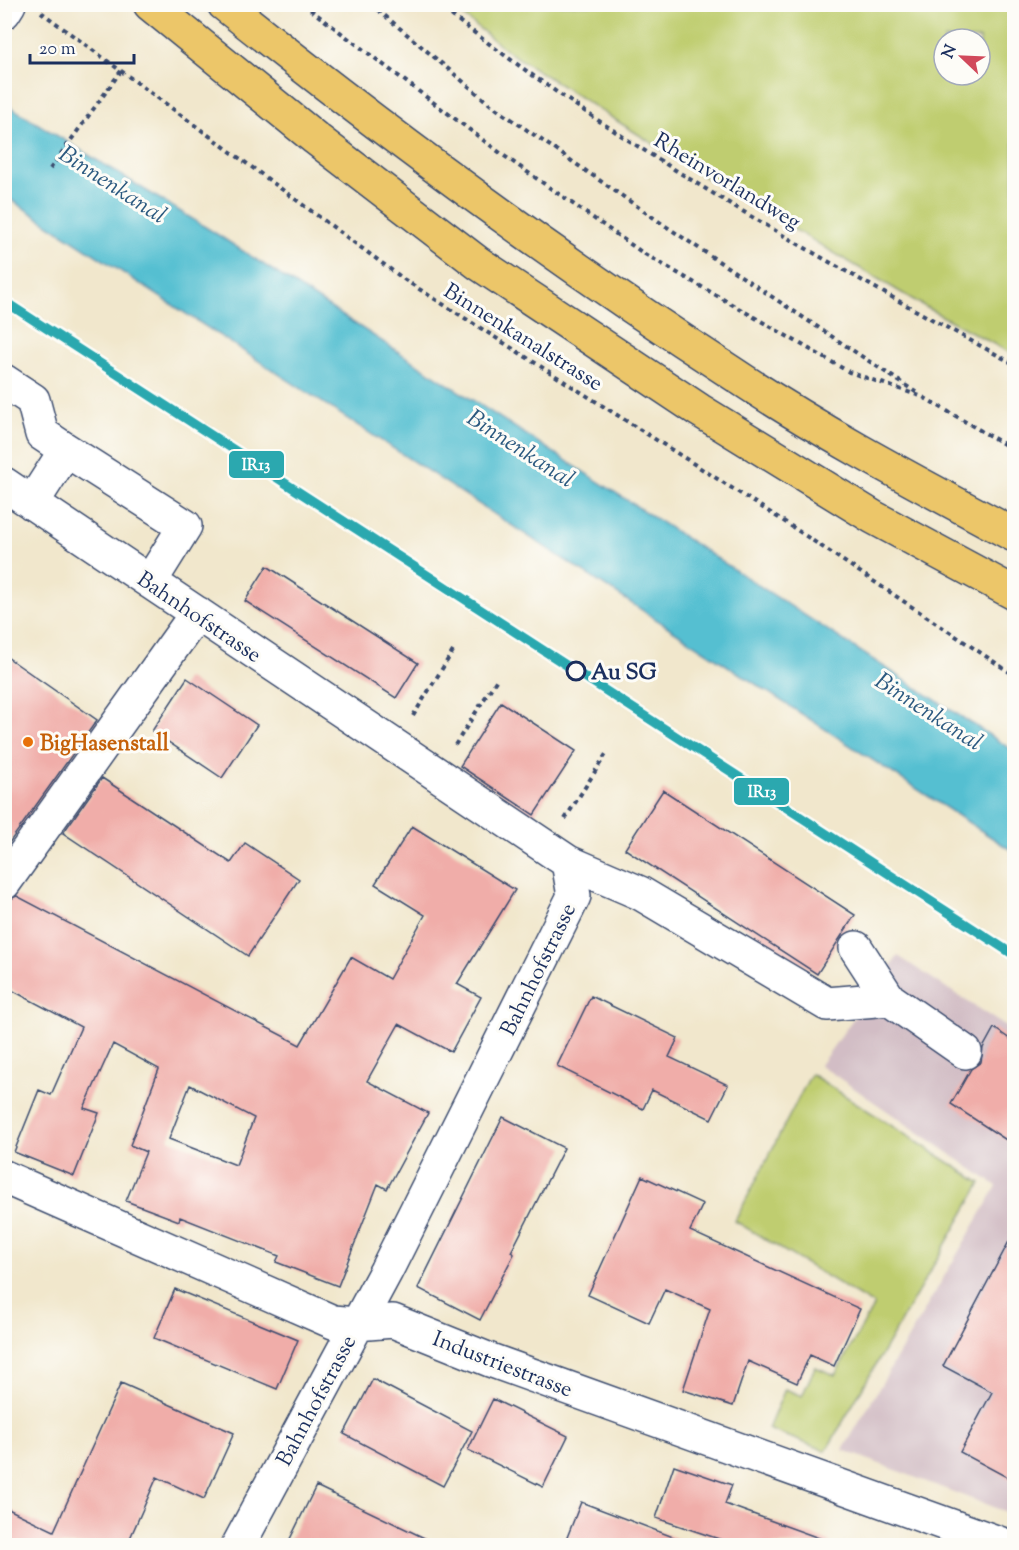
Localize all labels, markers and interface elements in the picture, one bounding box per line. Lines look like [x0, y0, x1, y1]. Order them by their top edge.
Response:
scale bar [30, 27, 134, 65]
north arrow [932, 27, 992, 87]
text: 20 m [39, 37, 76, 63]
text: N [937, 42, 964, 62]
street label: Rheinvorlandweg [647, 126, 806, 239]
water label: Binnenkanal [51, 138, 172, 233]
street label: Binnenkanalstrasse [436, 277, 608, 401]
water label: Binnenkanal [459, 402, 580, 497]
line badge: IR13 [228, 450, 285, 479]
text: IR13 [242, 455, 271, 478]
street label: Bahnhofstrasse [130, 565, 267, 672]
place label: Au SG [591, 658, 657, 690]
marker: Au SG [566, 661, 586, 681]
water label: Binnenkanal [867, 665, 988, 760]
place label: BigHasenstall [40, 729, 170, 761]
marker: BigHasenstall [21, 735, 35, 749]
line badge: IR13 [733, 777, 790, 806]
text: IR13 [748, 782, 777, 805]
street label: Bahnhofstrasse [494, 898, 586, 1042]
street label: Industriestrasse [427, 1324, 577, 1407]
street label: Bahnhofstrasse [270, 1330, 366, 1473]

